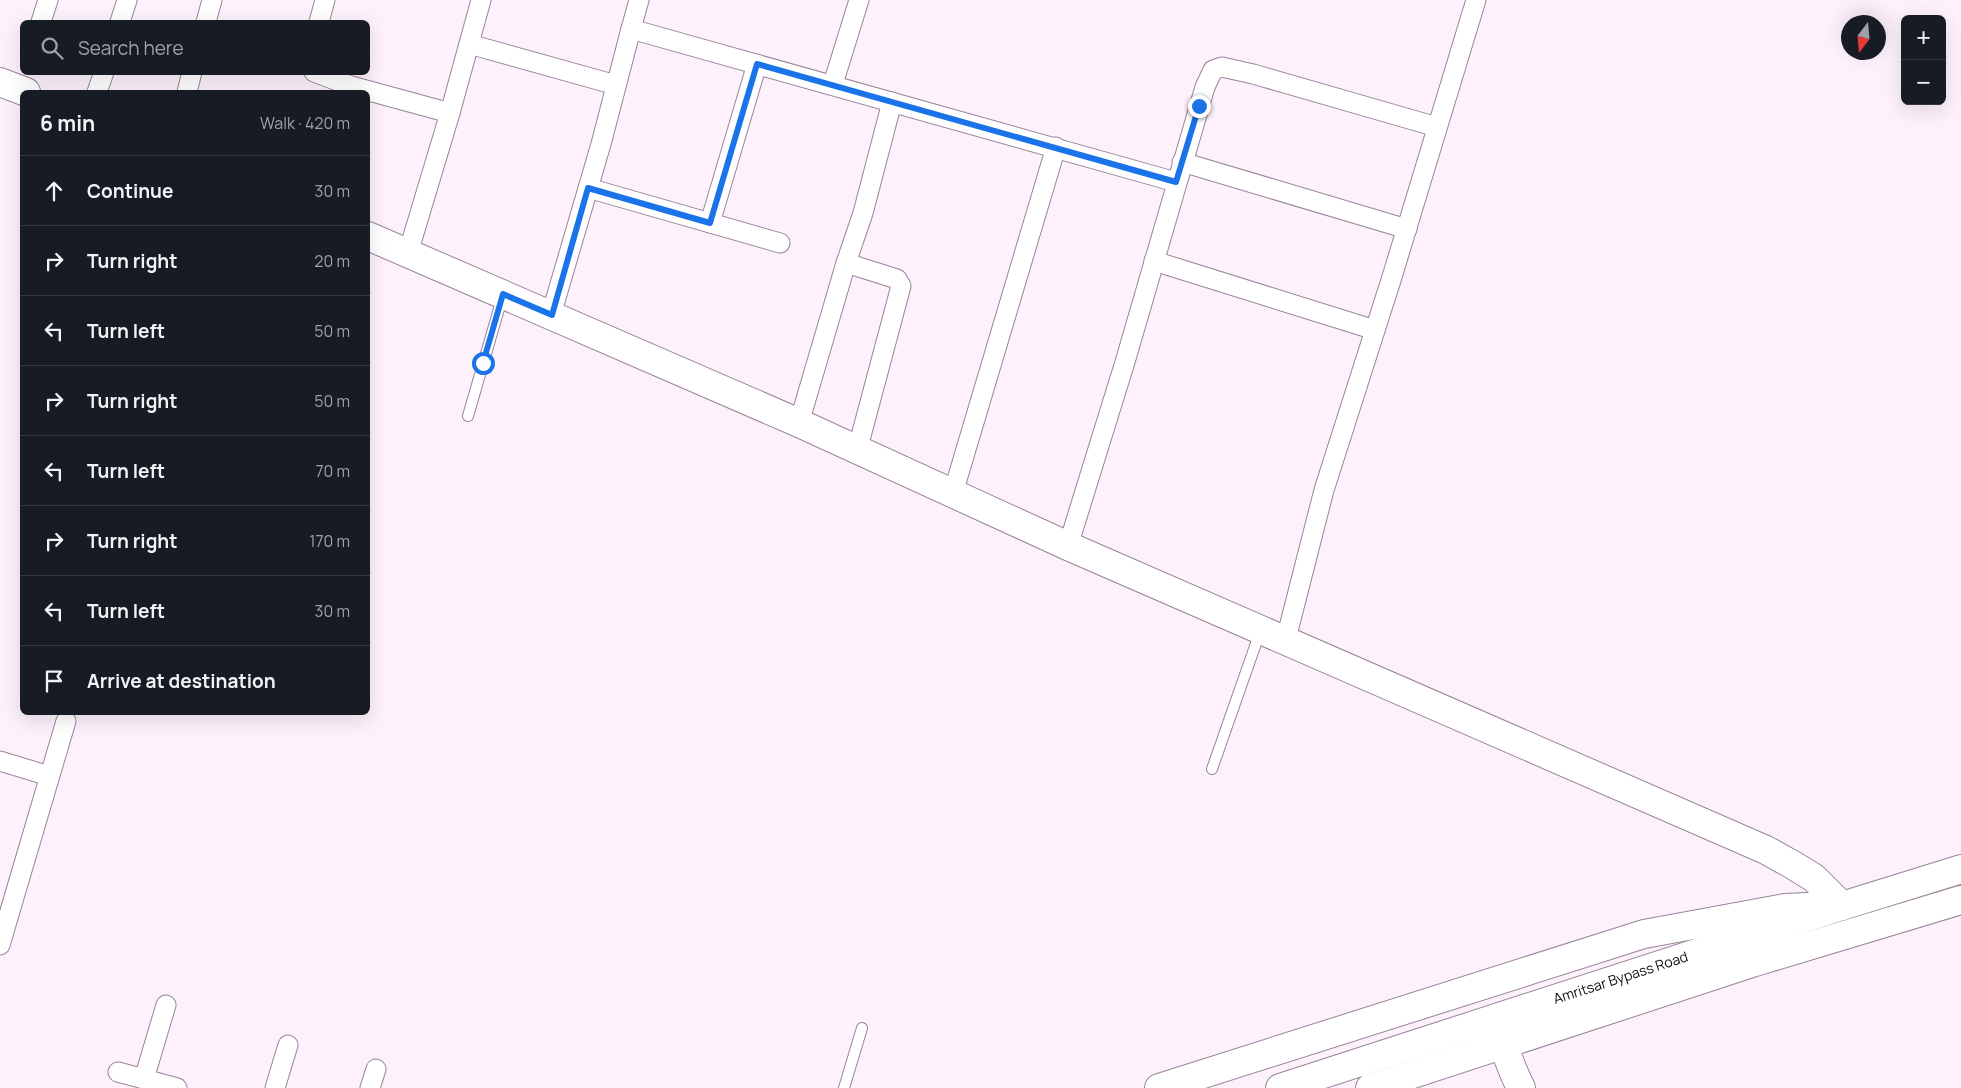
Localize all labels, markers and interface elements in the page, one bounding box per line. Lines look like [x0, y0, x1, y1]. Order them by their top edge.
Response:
north arrow [1841, 15, 1886, 60]
map controls [1901, 15, 1946, 105]
button: + [1901, 15, 1946, 60]
search box [20, 20, 370, 75]
icon: search [38, 34, 66, 62]
text: Search here [78, 35, 184, 61]
button: − [1901, 60, 1946, 105]
route end [1188, 95, 1211, 118]
text: 6 min [40, 109, 95, 137]
text: Walk · 420 m [260, 112, 350, 134]
icon: ahead [40, 177, 68, 205]
text: Continue [87, 178, 173, 204]
text: 30 m [315, 180, 350, 202]
icon: right [40, 247, 68, 275]
text: Turn right [87, 248, 177, 274]
text: 20 m [314, 250, 350, 272]
icon: left [40, 317, 68, 345]
text: Turn left [87, 318, 165, 344]
text: 50 m [314, 320, 350, 342]
route start [472, 352, 495, 375]
icon: right [40, 387, 68, 415]
text: Turn right [87, 388, 177, 414]
text: 50 m [314, 390, 350, 412]
icon: left [40, 457, 68, 485]
text: Turn left [87, 458, 165, 484]
text: 70 m [315, 460, 350, 482]
icon: right [40, 527, 68, 555]
text: Turn right [87, 528, 177, 554]
text: 170 m [309, 530, 350, 552]
icon: left [40, 597, 68, 625]
text: Turn left [87, 598, 165, 624]
text: 30 m [315, 600, 350, 622]
icon: arrive [40, 667, 68, 695]
text: Arrive at destination [87, 668, 276, 694]
street label: Amritsar Bypass Road [1551, 947, 1690, 1008]

